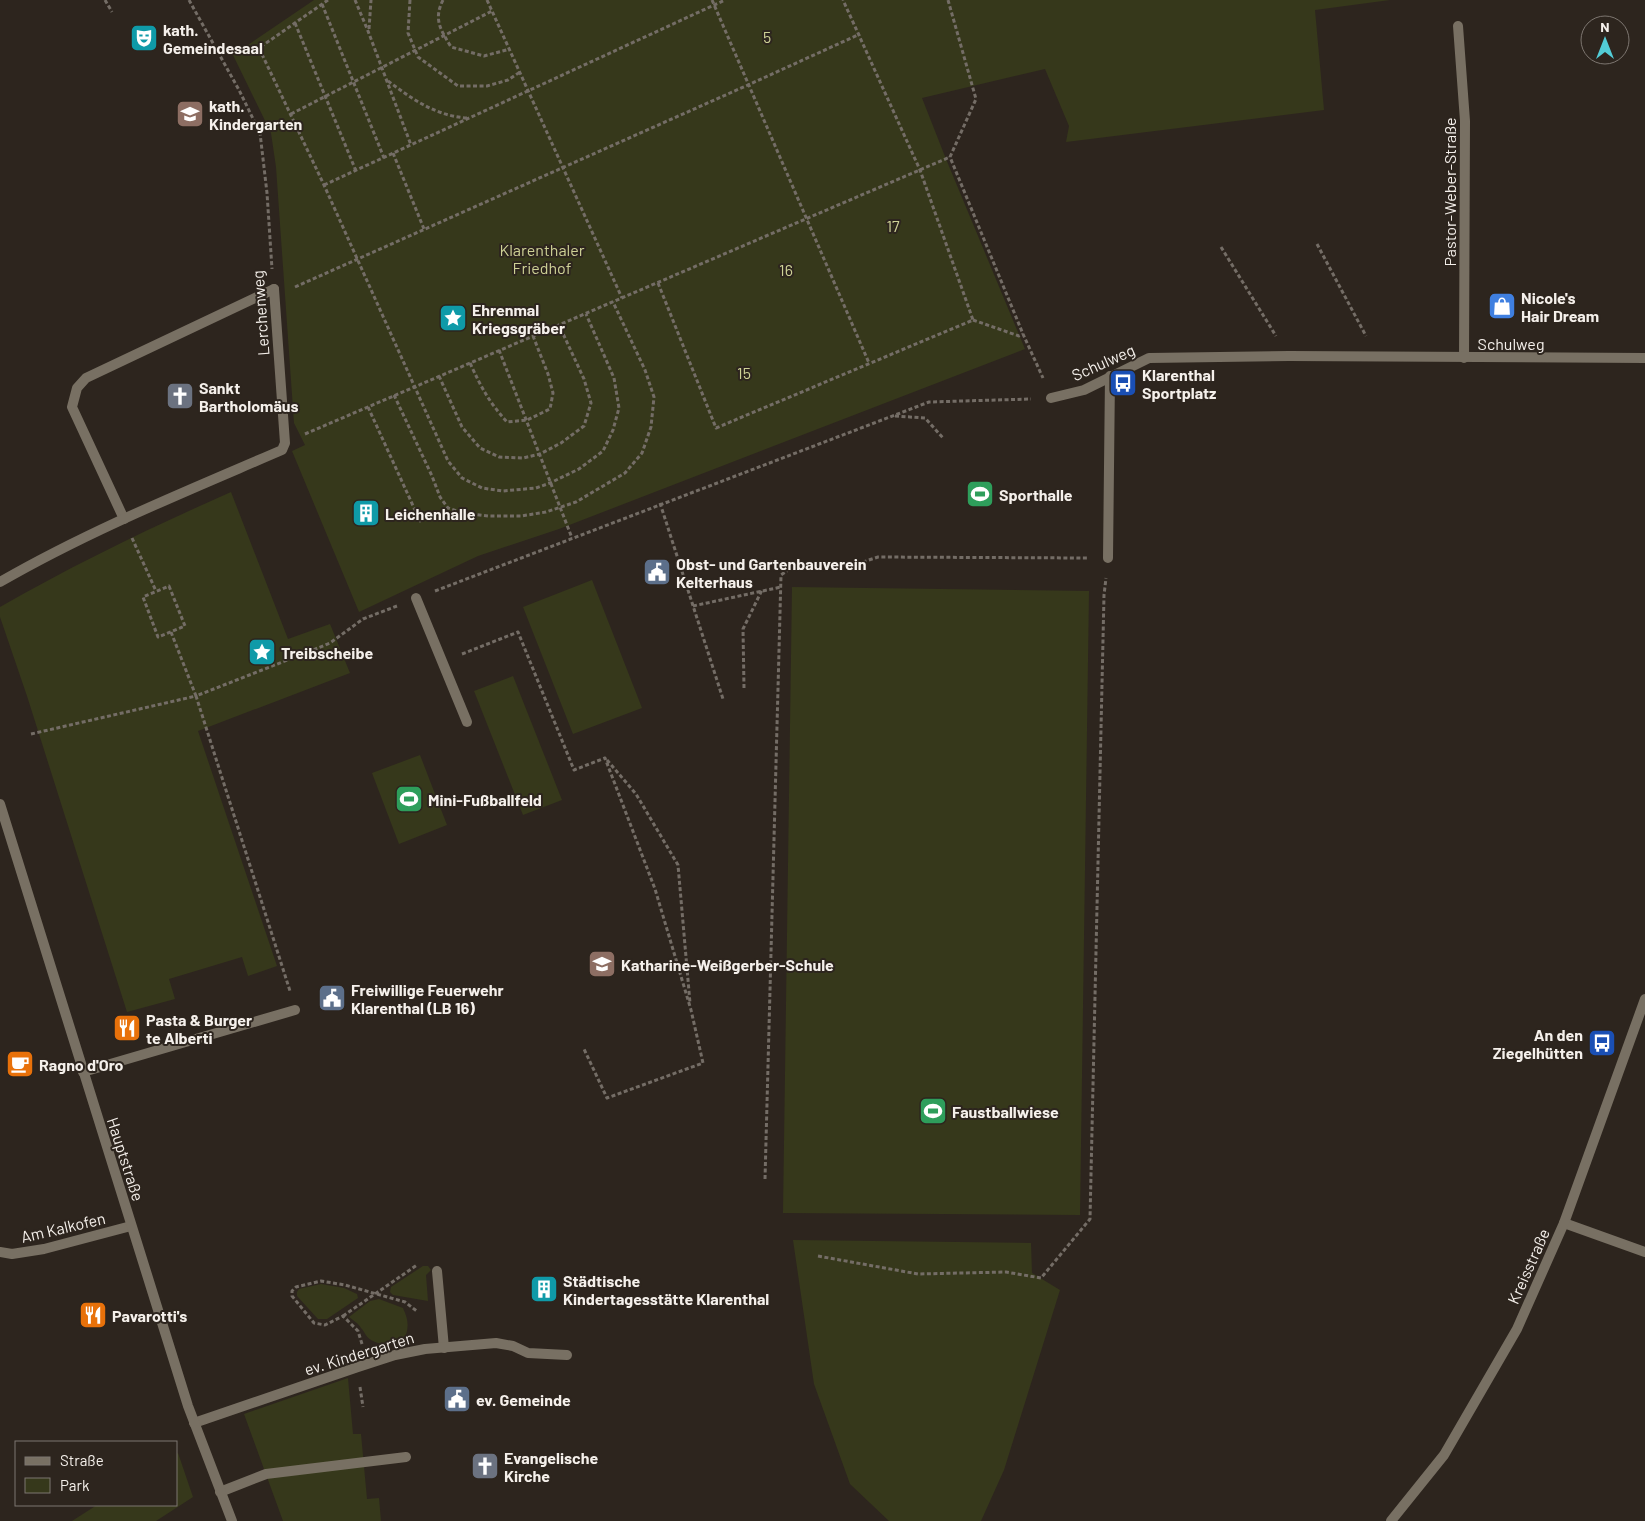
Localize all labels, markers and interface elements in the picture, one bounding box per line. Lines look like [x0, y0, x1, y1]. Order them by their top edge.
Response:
north arrow [1580, 15, 1630, 65]
text: N [1600, 18, 1610, 35]
place label: kath. Gemeindesaal [163, 20, 263, 57]
theatre icon: kath. Gemeindesaal [129, 23, 159, 53]
park label: 5 [763, 27, 771, 46]
place label: kath. Kindergarten [209, 96, 302, 133]
school or university icon: kath. Kindergarten [175, 99, 205, 129]
street label: Pastor-Weber-Straße [1440, 117, 1459, 267]
park label: 17 [886, 216, 900, 235]
park label: Klarenthaler Friedhof [499, 240, 585, 277]
park label: 16 [779, 260, 793, 279]
street label: Lerchenweg [248, 270, 272, 356]
place label: Nicole's Hair Dream [1521, 288, 1599, 325]
shop icon: Nicole's Hair Dream [1487, 291, 1517, 321]
place label: Ehrenmal Kriegsgräber [472, 300, 565, 337]
place icon: Ehrenmal Kriegsgräber [438, 303, 468, 333]
street label: Schulweg [1478, 334, 1544, 353]
street label: Schulweg [1069, 340, 1137, 384]
park label: 15 [737, 363, 751, 382]
place label: Klarenthal Sportplatz [1142, 365, 1216, 402]
bus stop icon: Klarenthal Sportplatz [1108, 368, 1138, 398]
place label: Sankt Bartholomäus [199, 378, 299, 415]
church icon: Sankt Bartholomäus [165, 381, 195, 411]
sports icon: Sporthalle [965, 479, 995, 509]
place label: Sporthalle [999, 485, 1073, 504]
building icon: Leichenhalle [351, 498, 381, 528]
place label: Leichenhalle [385, 504, 476, 523]
place label: Obst- und Gartenbauverein Kelterhaus [676, 554, 867, 591]
public building icon: Obst- und Gartenbauverein Kelterhaus [642, 557, 672, 587]
place icon: Treibscheibe [247, 637, 277, 667]
place label: Treibscheibe [281, 643, 373, 662]
sports icon: Mini-Fußballfeld [394, 784, 424, 814]
place label: Mini-Fußballfeld [428, 790, 542, 809]
school or university icon: Katharine-Weißgerber-Schule [587, 949, 617, 979]
place label: Katharine-Weißgerber-Schule [621, 955, 834, 974]
place label: Freiwillige Feuerwehr Klarenthal (LB 16) [351, 980, 504, 1017]
public building icon: Freiwillige Feuerwehr Klarenthal (LB 16) [317, 983, 347, 1013]
place label: Pasta & Burger te Alberti [146, 1010, 252, 1047]
restaurant icon: Pasta & Burger te Alberti [112, 1013, 142, 1043]
place label: An den Ziegelhütten [1493, 1025, 1583, 1062]
bus stop icon: An den Ziegelhütten [1587, 1028, 1617, 1058]
cafe icon: Ragno d'Oro [5, 1049, 35, 1079]
place label: Ragno d'Oro [39, 1055, 124, 1074]
sports icon: Faustballwiese [918, 1096, 948, 1126]
place label: Faustballwiese [952, 1102, 1059, 1121]
street label: Hauptstraße [104, 1115, 148, 1203]
street label: Am Kalkofen [19, 1208, 107, 1246]
street label: Kreisstraße [1503, 1225, 1553, 1307]
place label: Städtische Kindertagesstätte Klarenthal [563, 1271, 769, 1308]
building icon: Städtische Kindertagesstätte Klarenthal [529, 1274, 559, 1304]
restaurant icon: Pavarotti's [78, 1300, 108, 1330]
place label: Pavarotti's [112, 1306, 187, 1325]
street label: ev. Kindergarten [302, 1327, 416, 1379]
public building icon: ev. Gemeinde [442, 1384, 472, 1414]
place label: ev. Gemeinde [476, 1390, 571, 1409]
legend [15, 1441, 178, 1506]
place label: Evangelische Kirche [504, 1448, 598, 1485]
text: Straße [60, 1451, 104, 1469]
church icon: Evangelische Kirche [470, 1451, 500, 1481]
text: Park [60, 1476, 90, 1494]

